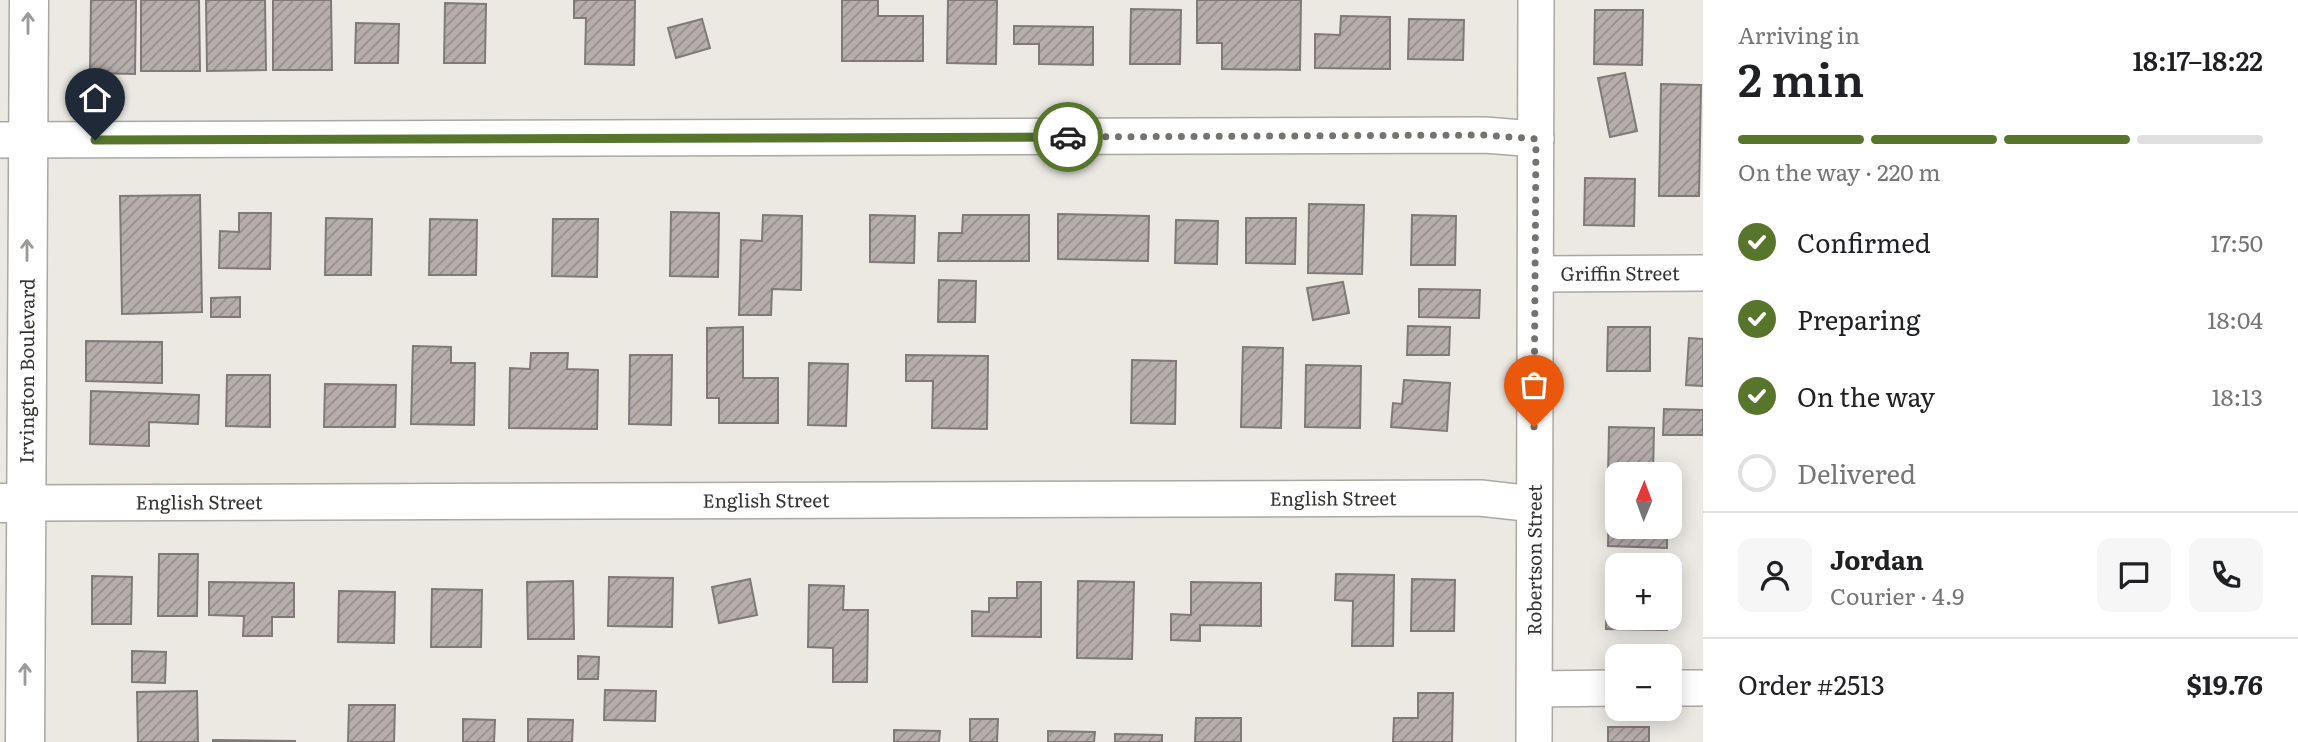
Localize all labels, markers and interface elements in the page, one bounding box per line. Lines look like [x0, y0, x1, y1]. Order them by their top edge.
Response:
one-way arrow [21, 12, 35, 35]
text: Arriving in [1738, 17, 1860, 51]
text: 18:17–18:22 [2132, 40, 2263, 79]
text: 2 min [1738, 43, 1864, 111]
pin [65, 68, 125, 140]
icon: home [76, 79, 114, 117]
courier [1033, 102, 1103, 172]
icon: car [1049, 118, 1087, 156]
text: On the way · 220 m [1738, 154, 1941, 188]
text: Confirmed [1797, 222, 1931, 261]
icon: check [1738, 223, 1776, 261]
text: 17:50 [2210, 225, 2263, 259]
one-way arrow [20, 239, 34, 262]
street label: Griffin Street [1560, 258, 1680, 287]
street label: Irvington Boulevard [12, 278, 41, 464]
text: Preparing [1797, 299, 1920, 338]
icon: check [1738, 300, 1776, 338]
text: 18:04 [2207, 302, 2263, 336]
pin [1504, 355, 1564, 427]
icon: bag [1515, 366, 1553, 404]
text: On the way [1797, 376, 1935, 415]
icon: check [1738, 377, 1776, 415]
text: 18:13 [2211, 379, 2263, 413]
text: Delivered [1797, 453, 1916, 492]
north arrow [1605, 462, 1682, 539]
map controls [1605, 462, 1682, 721]
street label: English Street [1269, 483, 1397, 512]
street label: Robertson Street [1519, 484, 1548, 636]
street label: English Street [702, 485, 830, 514]
street label: English Street [135, 487, 263, 516]
button: person [1738, 538, 1812, 612]
button: chat [2097, 538, 2171, 612]
button: phone [2189, 538, 2263, 612]
text: Jordan [1830, 539, 1924, 578]
button: + [1605, 553, 1682, 630]
text: Courier · 4.9 [1830, 578, 1964, 612]
button: − [1605, 644, 1682, 721]
one-way arrow [18, 663, 32, 686]
text: Order #2513 [1738, 664, 1885, 703]
text: $19.76 [2186, 664, 2263, 703]

